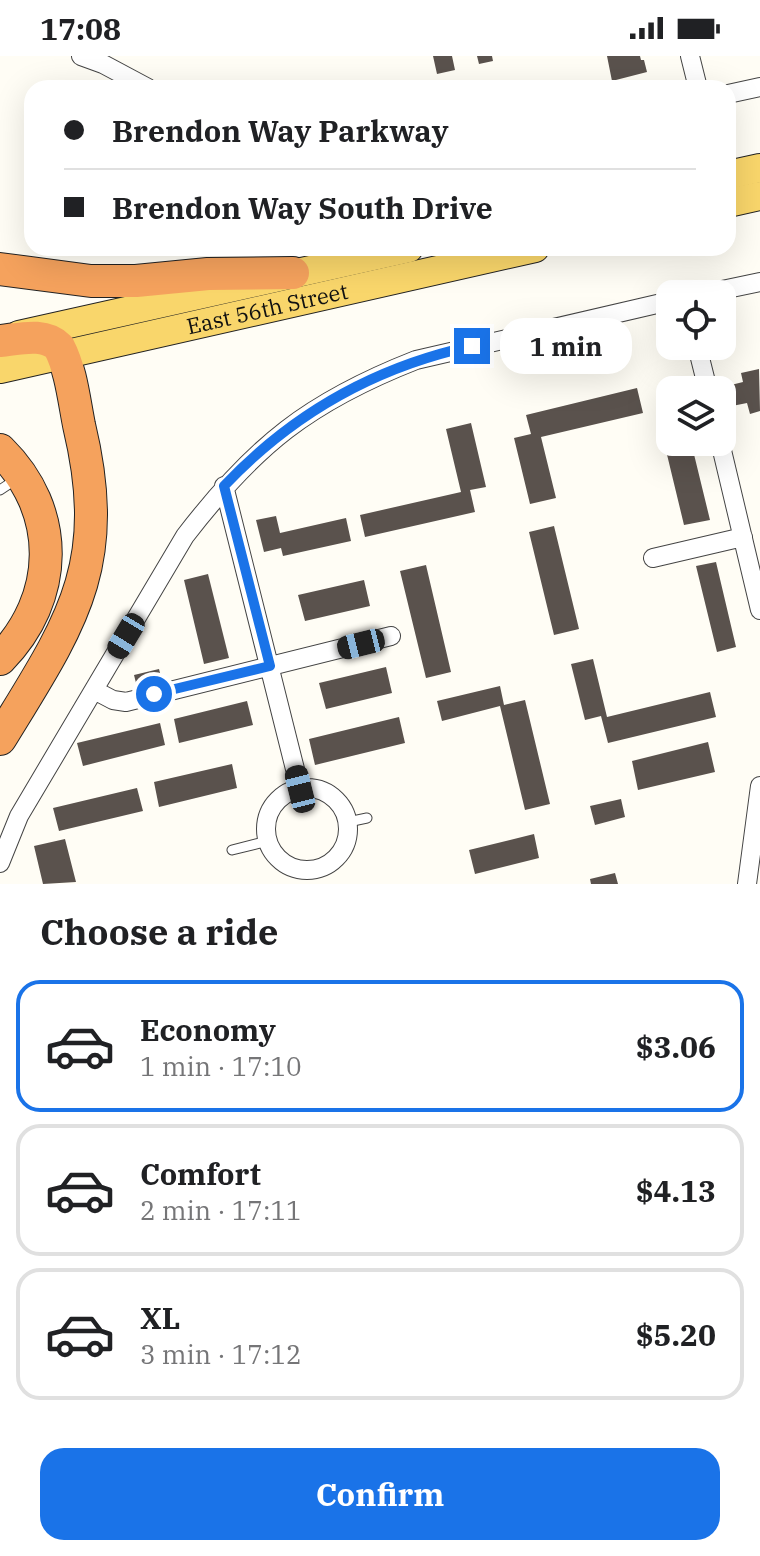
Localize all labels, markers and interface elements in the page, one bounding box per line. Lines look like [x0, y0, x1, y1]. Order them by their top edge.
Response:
text: 17:08 [40, 9, 121, 48]
text: Brendon Way Parkway [112, 111, 449, 150]
text: Brendon Way South Drive [112, 188, 493, 227]
street label: East 56th Street [184, 276, 351, 340]
map controls [656, 280, 736, 456]
button: locate [656, 280, 736, 360]
callout: 1 min [500, 318, 632, 374]
route end [454, 328, 490, 364]
text: 1 min [530, 329, 602, 363]
button: layers [656, 376, 736, 456]
car [103, 609, 149, 663]
car [335, 627, 387, 661]
route start [136, 676, 172, 712]
car [283, 763, 317, 815]
text: Choose a ride [40, 908, 279, 955]
icon: car [44, 1010, 116, 1082]
text: Economy [140, 1010, 276, 1049]
text: $3.06 [636, 1027, 716, 1066]
text: 1 min · 17:10 [140, 1049, 302, 1083]
icon: car [44, 1154, 116, 1226]
text: Comfort [140, 1154, 261, 1193]
text: $4.13 [636, 1171, 716, 1210]
text: 2 min · 17:11 [140, 1193, 302, 1227]
icon: car [44, 1298, 116, 1370]
text: XL [140, 1298, 180, 1337]
text: $5.20 [636, 1315, 716, 1354]
text: 3 min · 17:12 [140, 1337, 302, 1371]
button: Confirm [40, 1448, 720, 1540]

